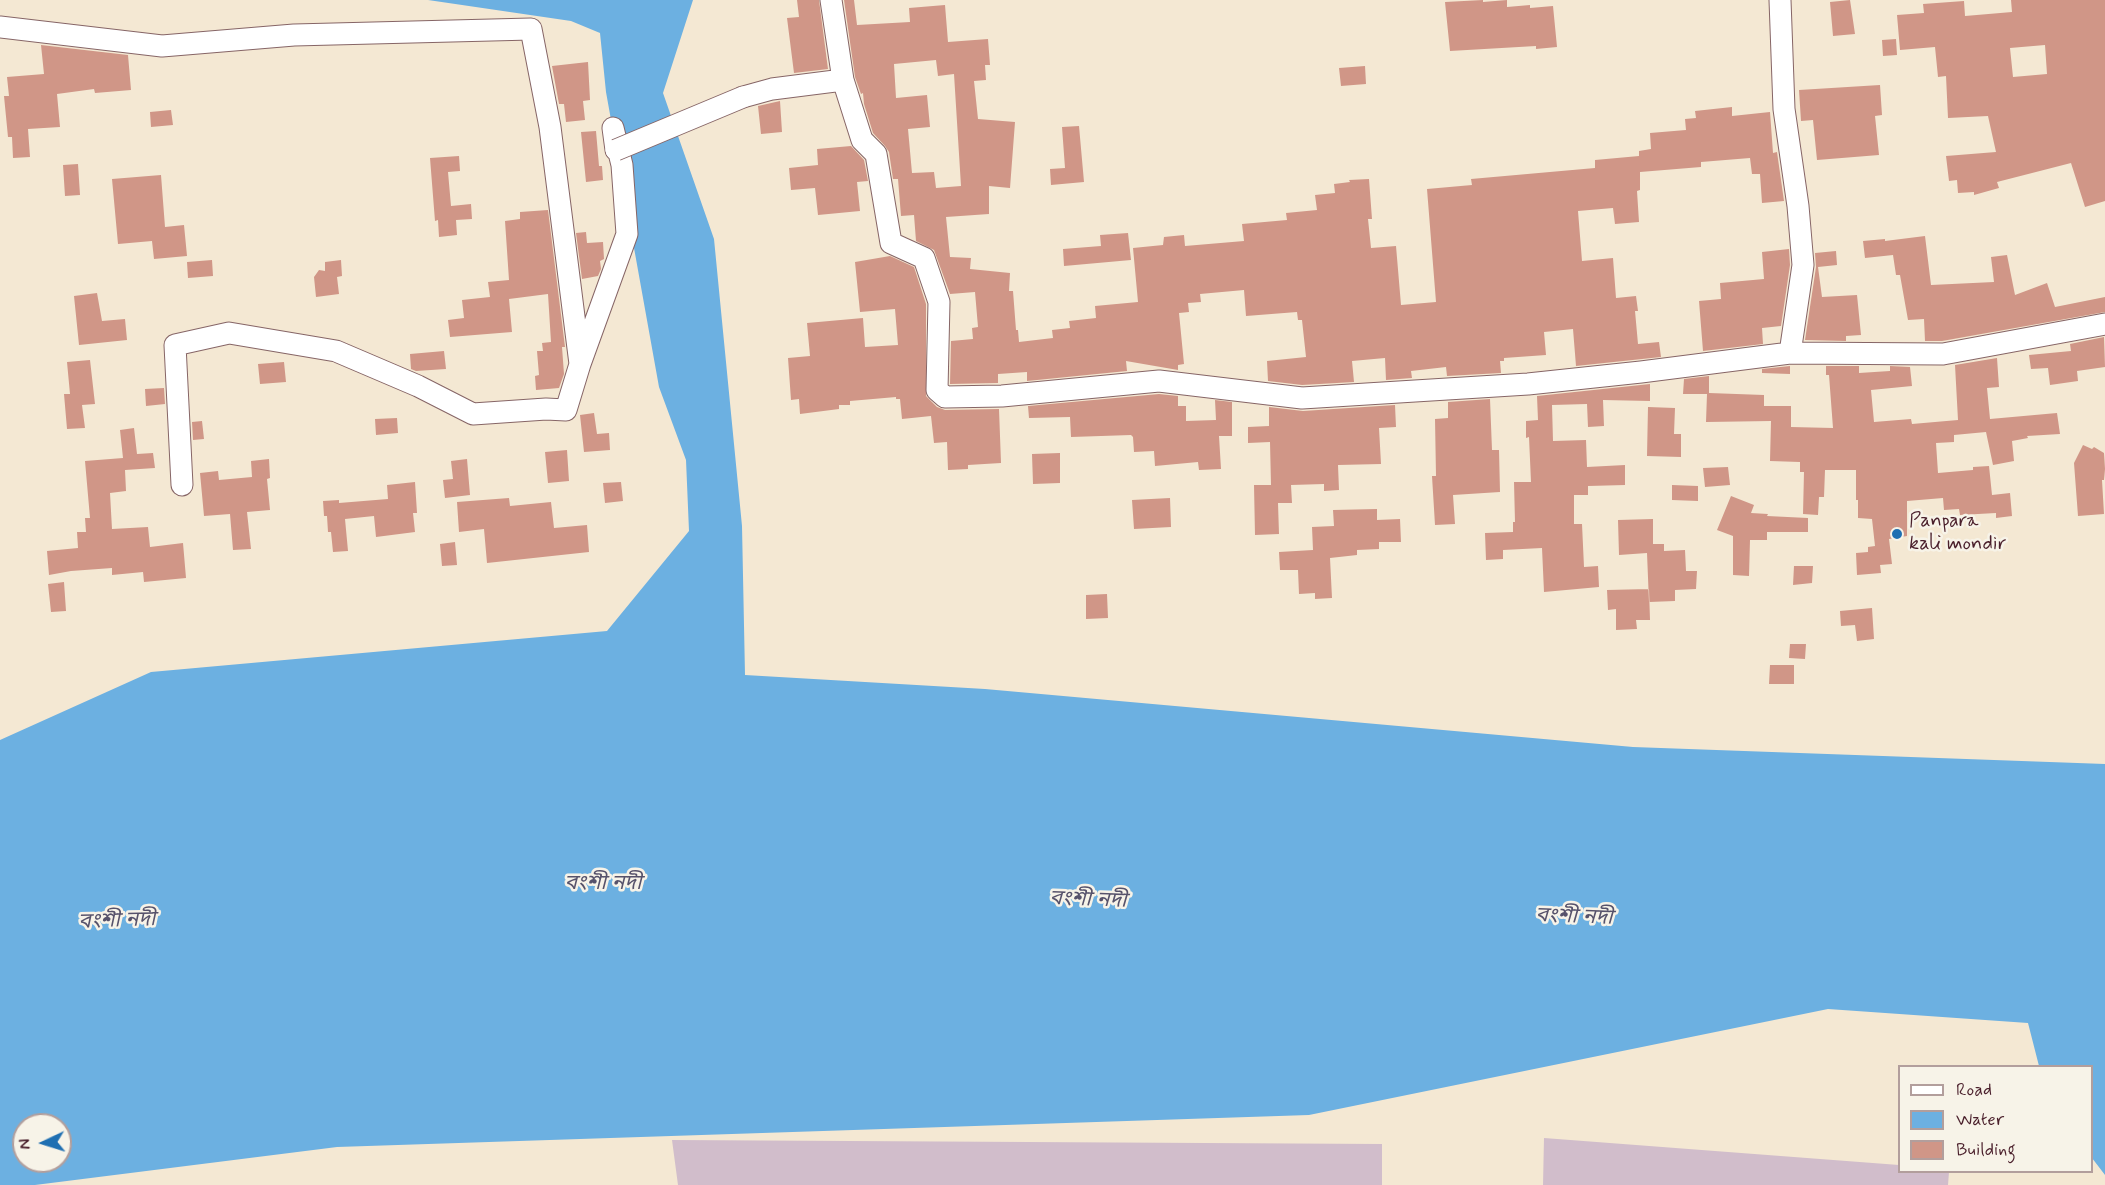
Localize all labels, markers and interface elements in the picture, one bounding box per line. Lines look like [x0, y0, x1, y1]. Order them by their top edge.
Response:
place label: Panpara kali mondir [1909, 510, 2006, 557]
marker: Panpara kali mondir [1890, 527, 1904, 541]
water label: বংশী নদী [564, 872, 642, 898]
water label: বংশী নদী [1049, 887, 1127, 915]
water label: বংশী নদী [1535, 904, 1613, 932]
water label: বংশী নদী [78, 908, 156, 936]
legend [1898, 1065, 2093, 1173]
text: Road [1956, 1078, 1992, 1102]
text: Water [1956, 1108, 2004, 1132]
north arrow [12, 1113, 72, 1173]
text: N [15, 1138, 36, 1150]
text: Building [1956, 1138, 2016, 1162]

